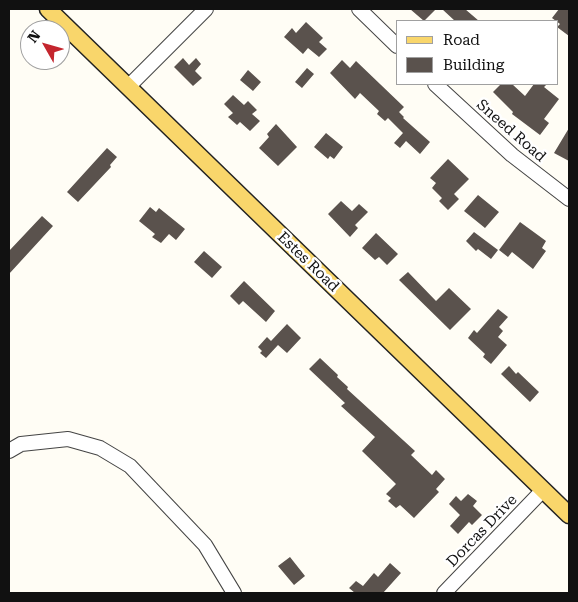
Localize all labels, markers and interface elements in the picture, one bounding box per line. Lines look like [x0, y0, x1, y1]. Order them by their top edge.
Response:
north arrow [20, 20, 70, 70]
legend [396, 20, 558, 85]
text: N [24, 27, 44, 46]
text: Road [443, 31, 480, 49]
text: Building [443, 56, 504, 74]
street label: Sneed Road [473, 96, 549, 166]
street label: Estes Road [274, 228, 342, 296]
street label: Dorcas Drive [443, 491, 521, 571]

